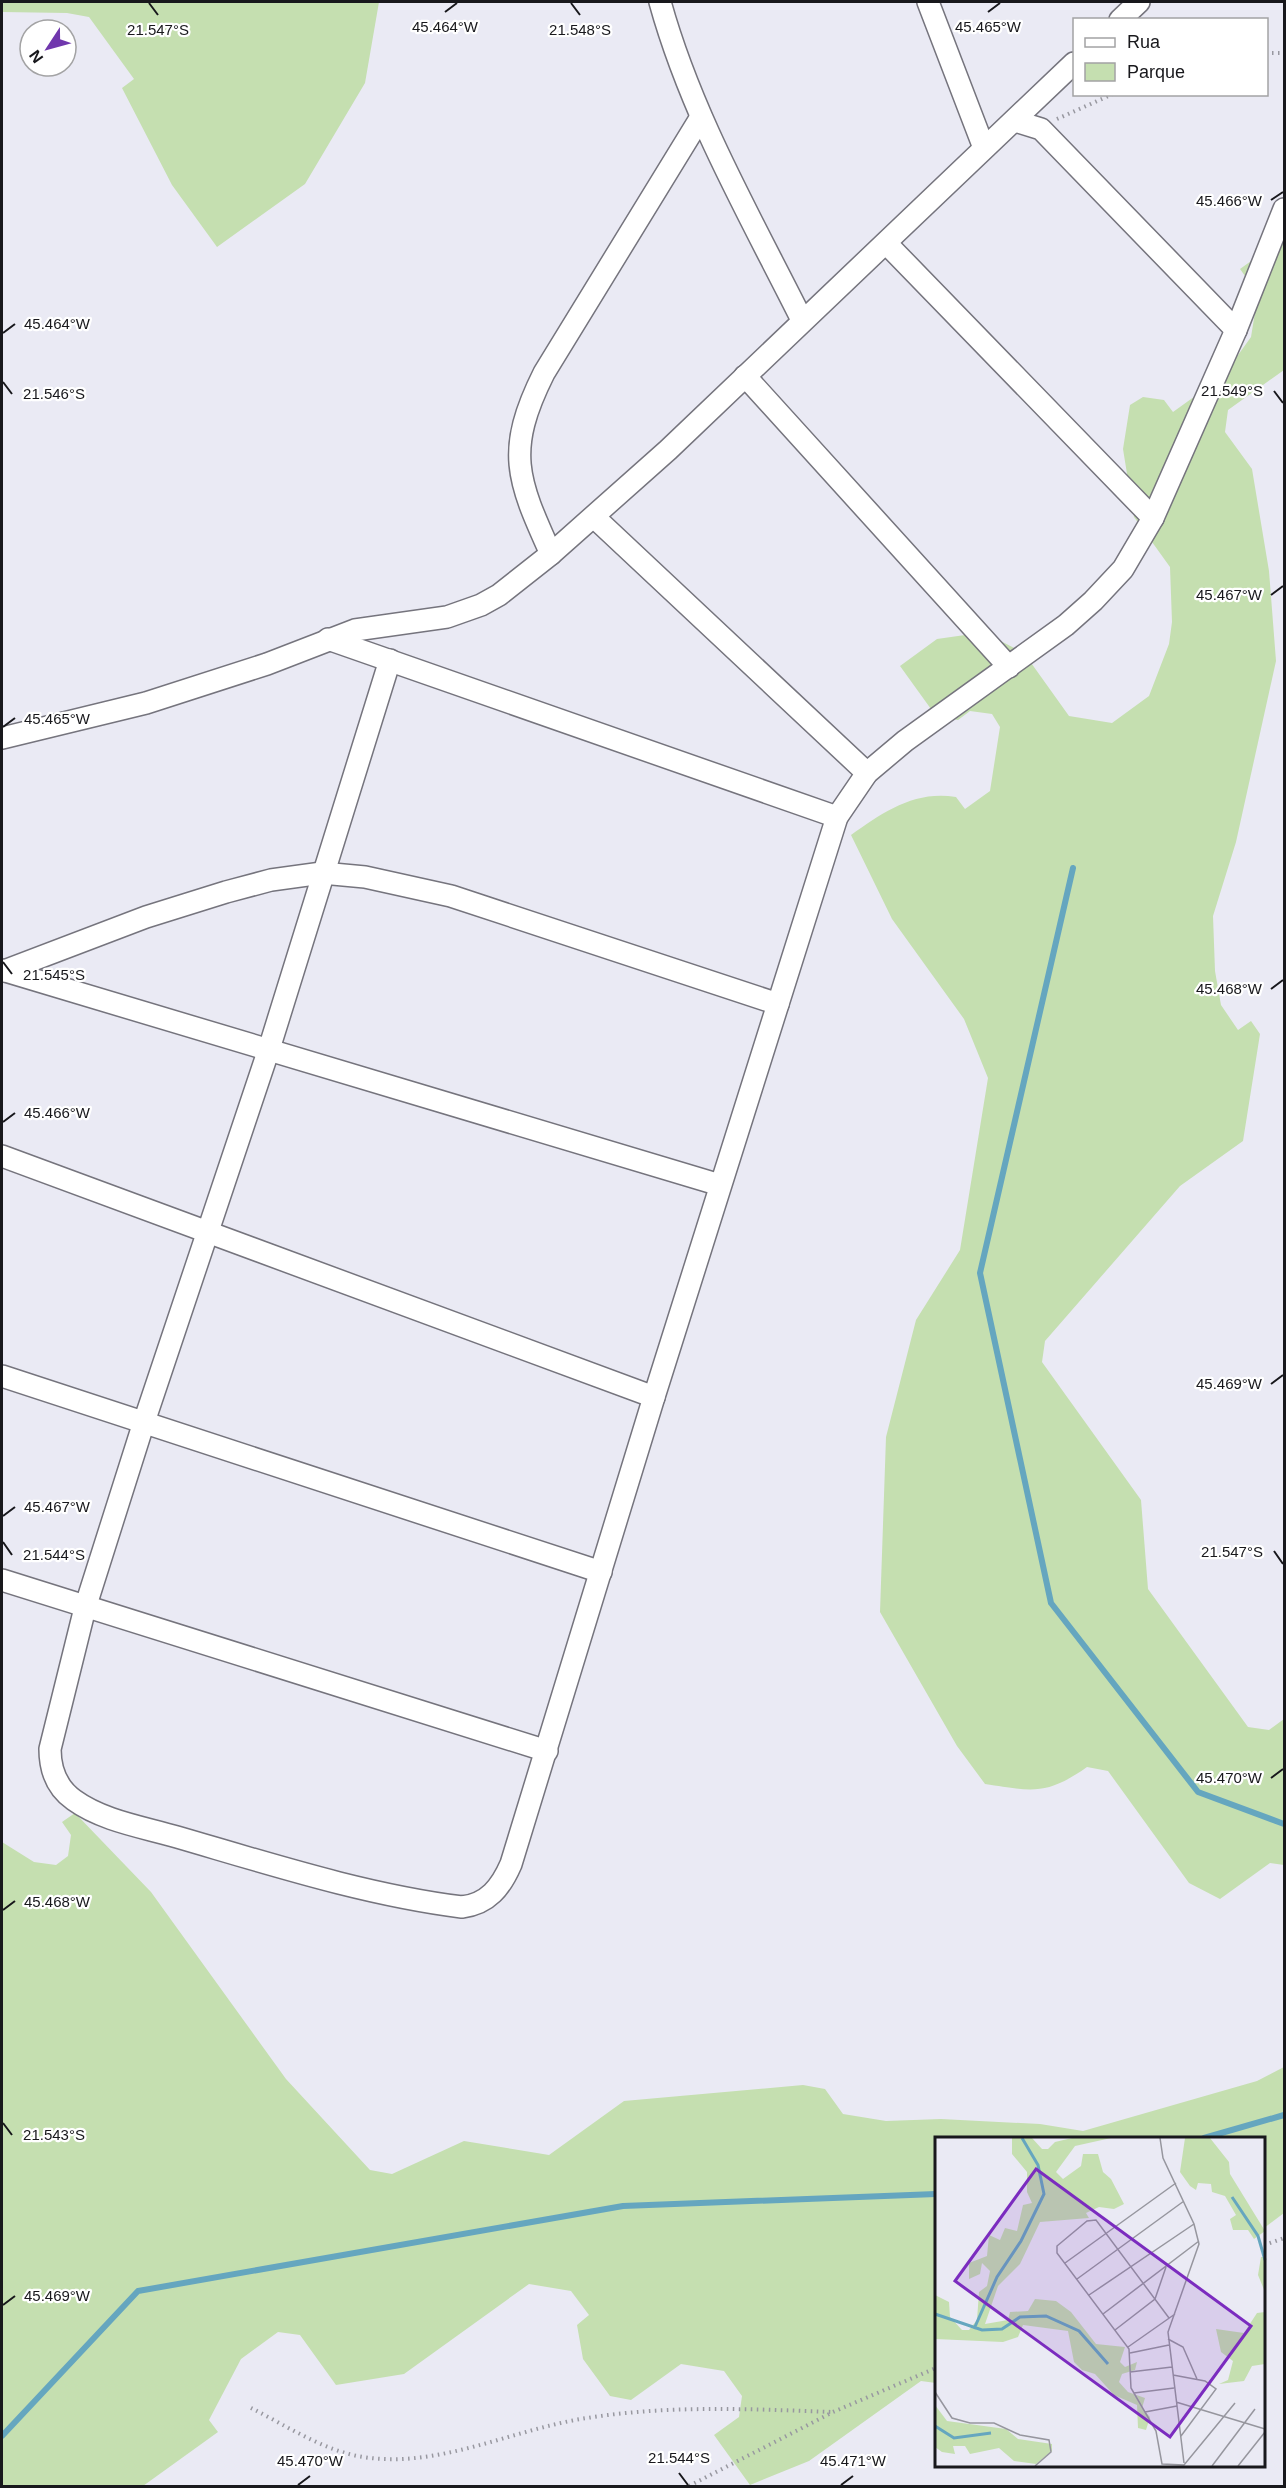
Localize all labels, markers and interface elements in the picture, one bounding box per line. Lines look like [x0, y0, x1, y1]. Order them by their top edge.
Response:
north arrow [18, 18, 78, 78]
text: 45.464°W [412, 18, 479, 35]
text: 45.465°W [955, 18, 1022, 35]
legend [1073, 18, 1268, 96]
text: 21.547°S [127, 21, 189, 38]
text: 21.548°S [549, 21, 611, 38]
text: Rua [1127, 32, 1161, 52]
text: N [26, 47, 47, 66]
text: Parque [1127, 62, 1185, 82]
text: 45.466°W [1196, 192, 1263, 209]
text: 45.464°W [24, 315, 91, 332]
text: 21.549°S [1201, 382, 1263, 399]
text: 21.546°S [23, 385, 85, 402]
text: 45.467°W [1196, 586, 1263, 603]
text: 45.465°W [24, 710, 91, 727]
text: 21.545°S [23, 966, 85, 983]
text: 45.468°W [1196, 980, 1263, 997]
text: 45.466°W [24, 1104, 91, 1121]
text: 45.469°W [1196, 1375, 1263, 1392]
text: 45.467°W [24, 1498, 91, 1515]
text: 21.547°S [1201, 1543, 1263, 1560]
text: 21.544°S [23, 1546, 85, 1563]
text: 45.470°W [1196, 1769, 1263, 1786]
text: 45.468°W [24, 1893, 91, 1910]
text: 21.543°S [23, 2126, 85, 2143]
inset map [935, 2137, 1265, 2467]
text: 45.469°W [24, 2287, 91, 2304]
text: 21.544°S [648, 2449, 710, 2466]
text: 45.470°W [277, 2452, 344, 2469]
text: 45.471°W [820, 2452, 887, 2469]

